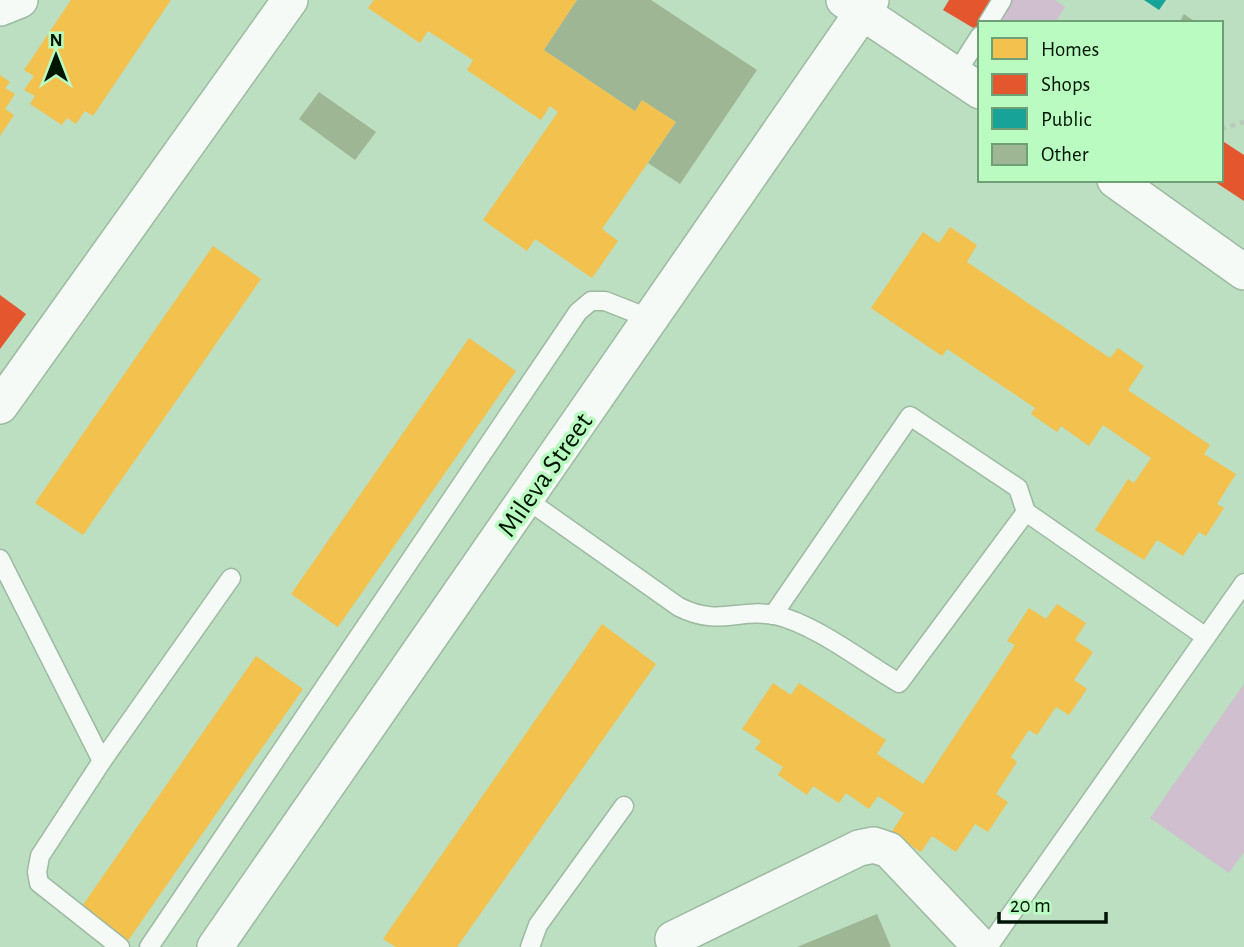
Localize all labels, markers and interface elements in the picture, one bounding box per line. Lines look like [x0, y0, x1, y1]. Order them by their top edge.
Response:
north arrow [21, 21, 91, 91]
legend [978, 21, 1223, 182]
text: N [49, 31, 63, 50]
text: Homes [1041, 39, 1099, 60]
text: Shops [1041, 74, 1090, 95]
text: Public [1041, 109, 1091, 130]
text: Other [1041, 144, 1089, 165]
street label: Mileva Street [493, 408, 598, 542]
scale bar [999, 880, 1106, 924]
text: 20 m [1010, 895, 1051, 916]

